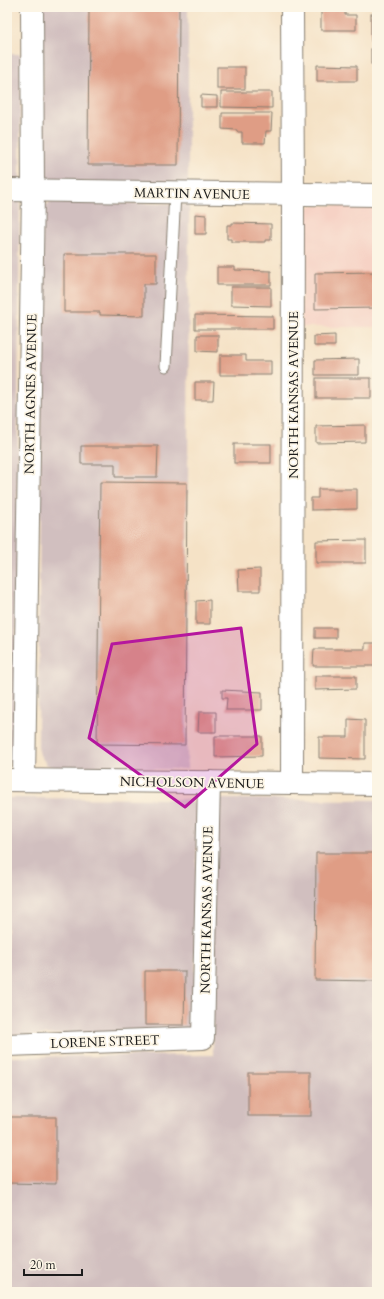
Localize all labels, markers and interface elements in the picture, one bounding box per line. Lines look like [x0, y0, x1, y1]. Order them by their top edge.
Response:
street label: MARTIN AVENUE [134, 184, 250, 204]
street label: NORTH KANSAS AVENUE [285, 311, 303, 479]
street label: NORTH AGNES AVENUE [21, 314, 41, 474]
street label: NICHOLSON AVENUE [120, 773, 264, 793]
street label: NORTH KANSAS AVENUE [197, 826, 217, 994]
street label: LORENE STREET [50, 1031, 160, 1053]
scale bar [24, 1251, 82, 1277]
text: 20 m [30, 1257, 57, 1273]

